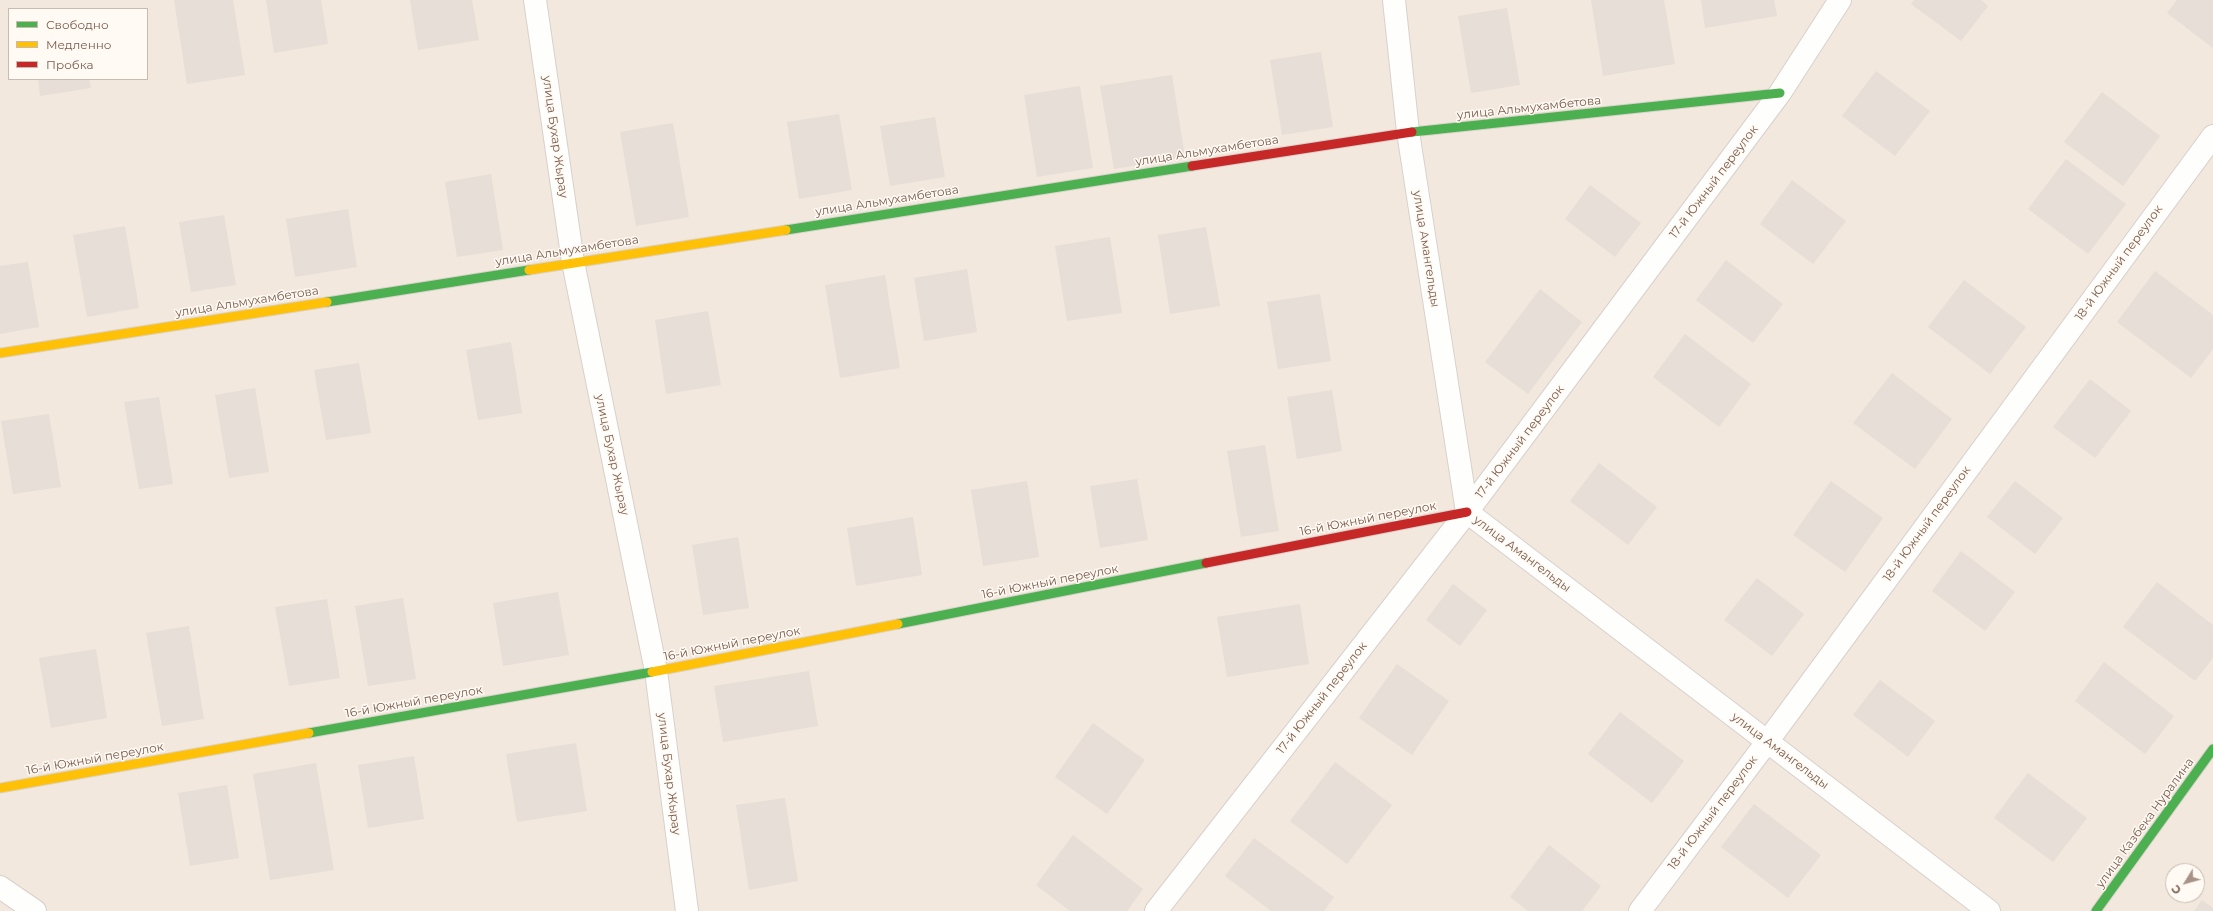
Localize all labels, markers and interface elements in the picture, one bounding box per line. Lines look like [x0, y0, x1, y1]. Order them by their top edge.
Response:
legend [8, 8, 148, 80]
text: Свободно [46, 17, 109, 32]
text: Медленно [46, 37, 111, 52]
text: Пробка [46, 57, 94, 72]
street label: улица Бухар Жырау [539, 75, 571, 199]
street label: улица Альмухамбетова [1456, 93, 1602, 123]
street label: 17-й Южный переулок [1667, 122, 1761, 242]
street label: улица Альмухамбетова [1134, 133, 1280, 169]
street label: улица Альмухамбетова [814, 183, 960, 219]
street label: улица Амангельды [1410, 190, 1442, 308]
street label: 18-й Южный переулок [2072, 202, 2166, 324]
street label: улица Альмухамбетова [494, 233, 640, 269]
street label: улица Альмухамбетова [174, 284, 320, 320]
street label: 17-й Южный переулок [1473, 382, 1567, 502]
street label: улица Бухар Жырау [592, 393, 632, 517]
street label: 18-й Южный переулок [1880, 463, 1974, 585]
street label: 16-й Южный переулок [1298, 499, 1438, 539]
street label: улица Амангельды [1470, 513, 1574, 595]
street label: 16-й Южный переулок [980, 562, 1120, 602]
street label: 16-й Южный переулок [662, 624, 802, 664]
street label: 17-й Южный переулок [1274, 639, 1370, 757]
street label: 16-й Южный переулок [344, 683, 484, 721]
street label: улица Амангельды [1728, 710, 1832, 792]
street label: улица Бухар Жырау [654, 712, 684, 836]
street label: 16-й Южный переулок [25, 740, 165, 778]
street label: 18-й Южный переулок [1665, 753, 1761, 873]
street label: улица Казбека Нуралина [2093, 755, 2197, 891]
north arrow [2165, 863, 2205, 903]
text: С [2168, 882, 2184, 897]

